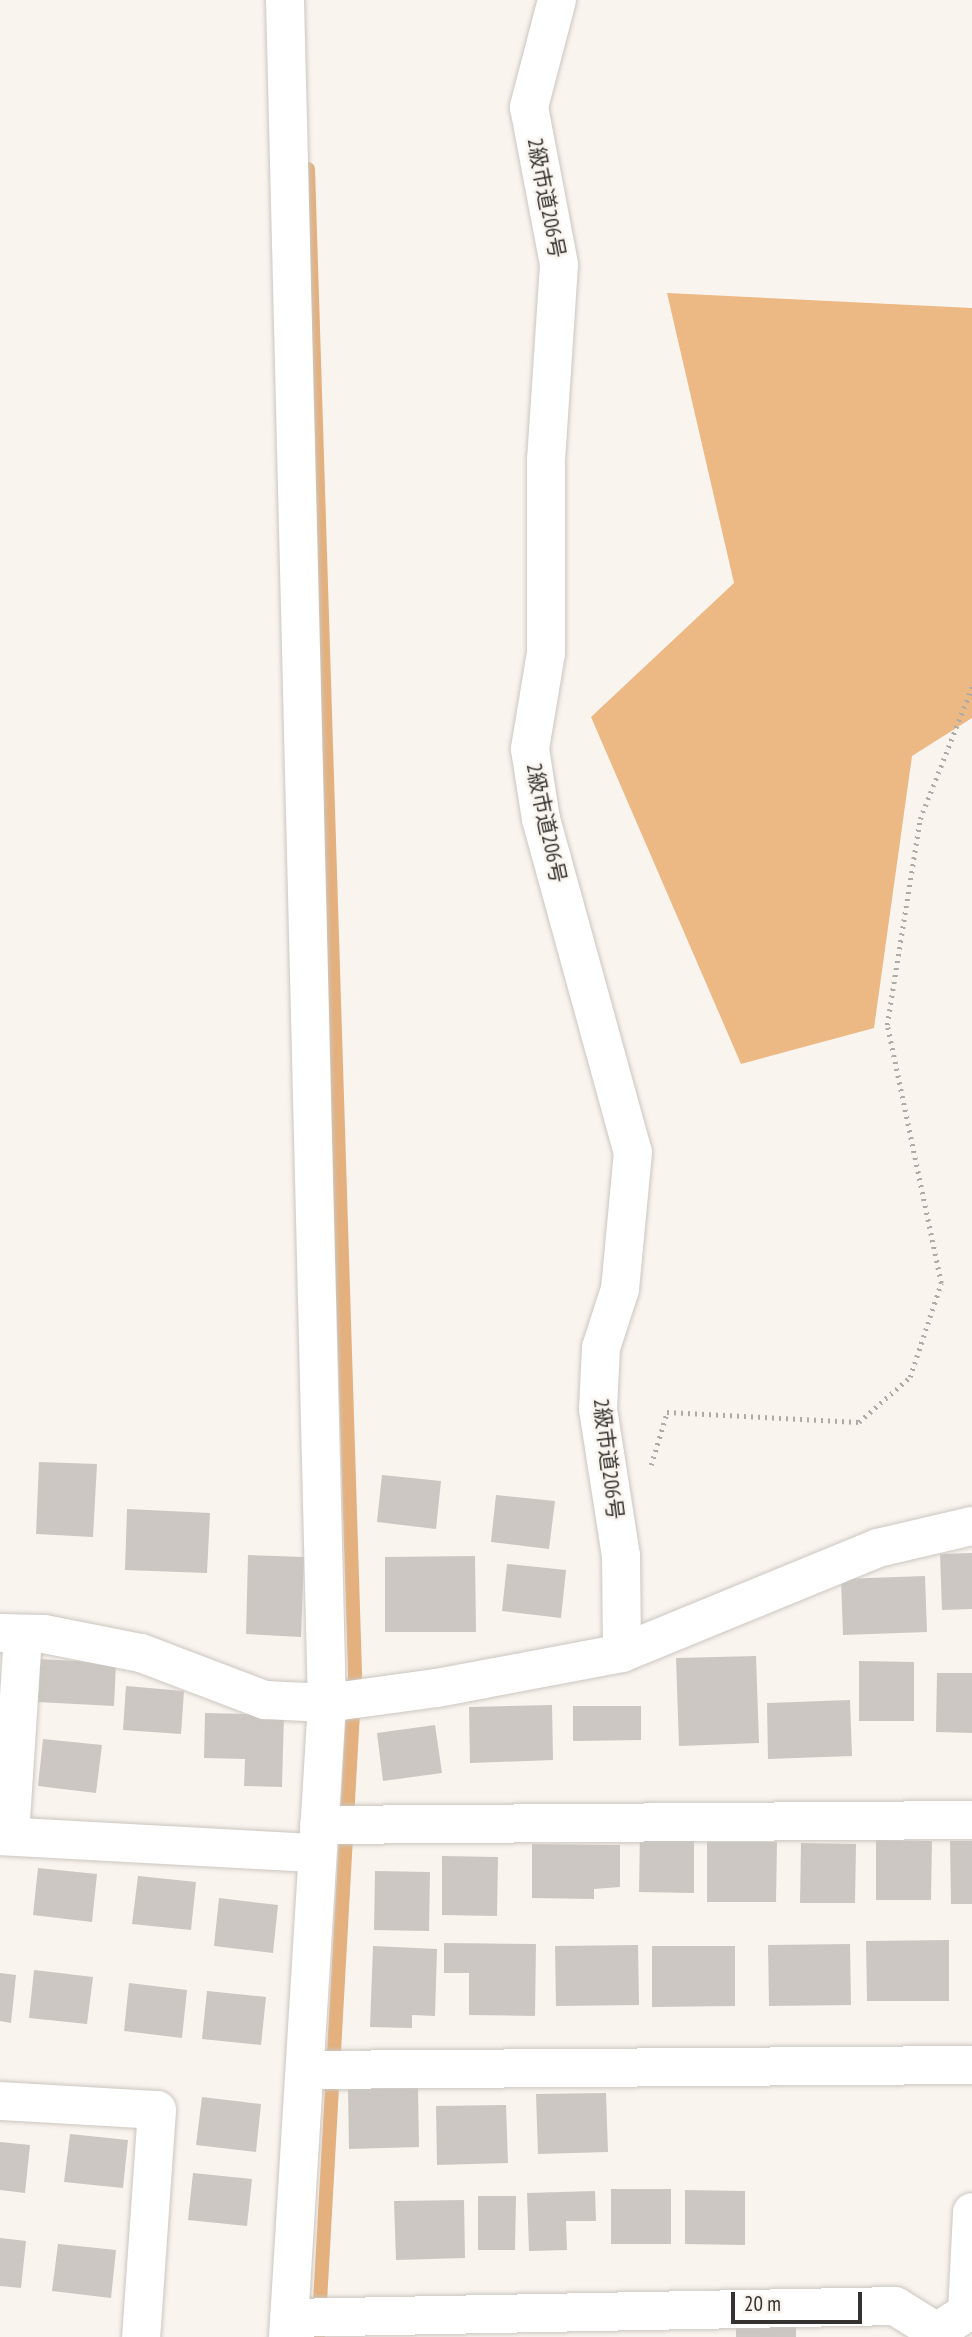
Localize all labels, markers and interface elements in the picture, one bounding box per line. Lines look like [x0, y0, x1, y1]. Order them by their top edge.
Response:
street label: 2級市道206号 [522, 136, 570, 260]
street label: 2級市道206号 [521, 761, 571, 885]
street label: 2級市道206号 [588, 1397, 628, 1521]
scale bar [734, 2278, 865, 2322]
text: 20 m [744, 2290, 781, 2317]

